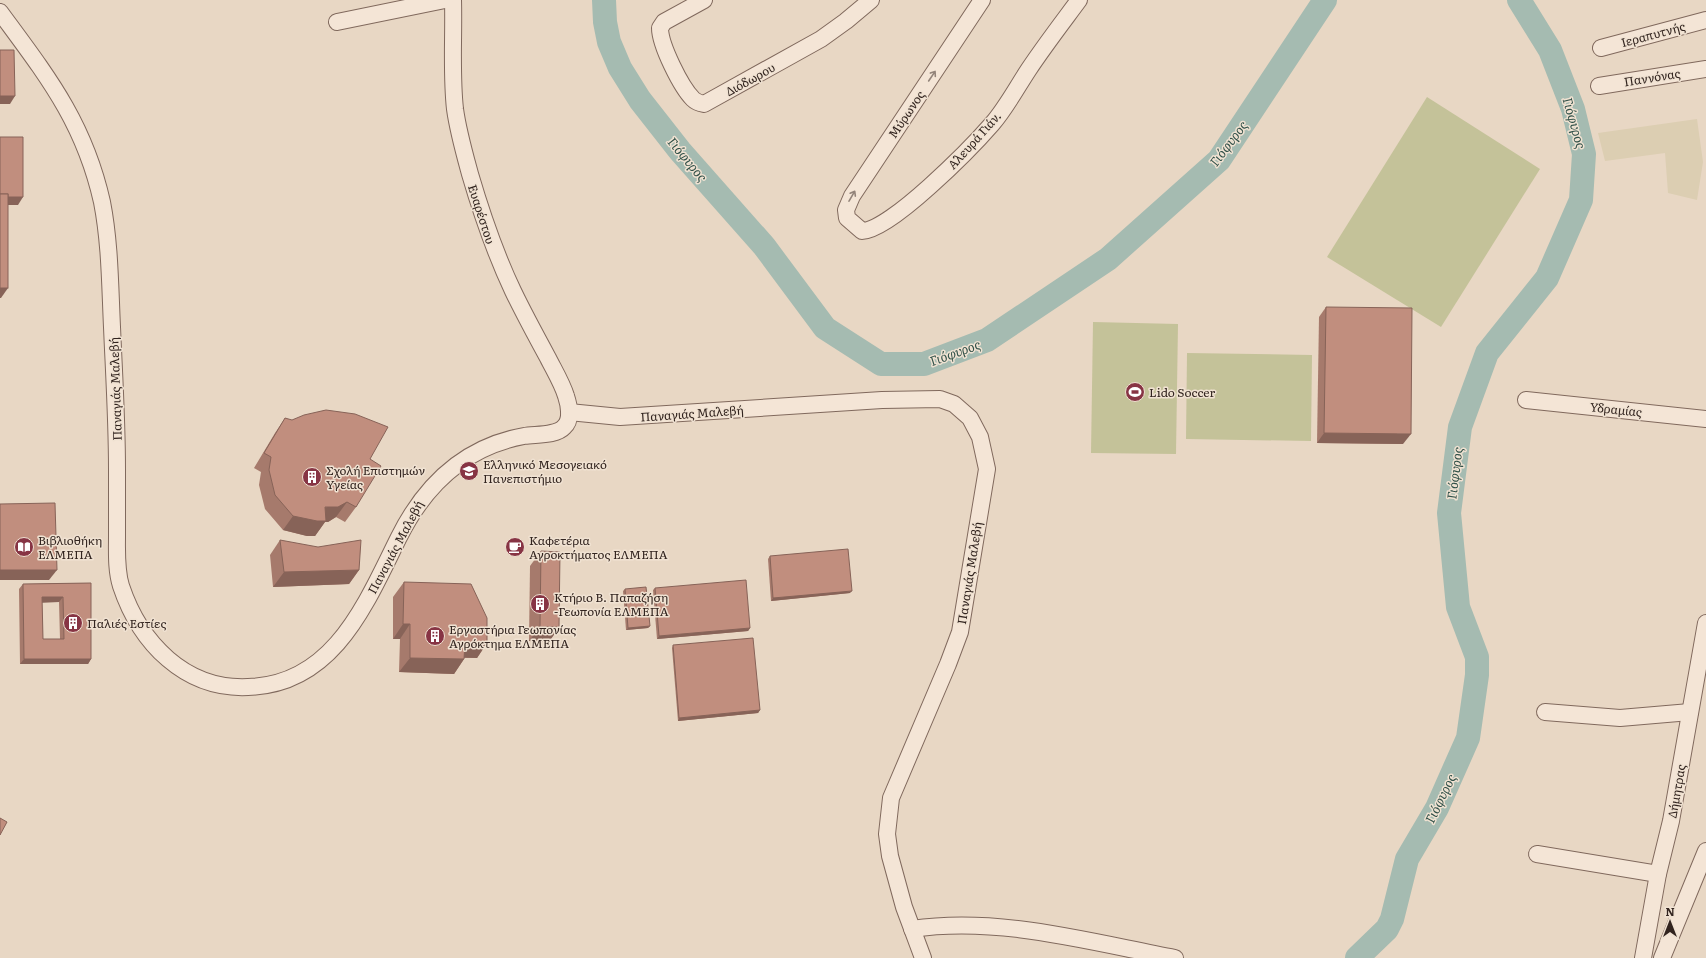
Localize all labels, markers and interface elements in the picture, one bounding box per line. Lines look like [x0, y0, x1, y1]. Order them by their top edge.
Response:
street label: Ιεραπυτνής [1619, 17, 1687, 51]
street label: Διόδωρου [722, 58, 778, 100]
street label: Παννόνας [1623, 64, 1682, 90]
one-way arrow [928, 71, 936, 82]
street label: Μύρωνος [883, 87, 929, 141]
water label: Γιόφυρος [1559, 95, 1591, 151]
street label: Αλευρά Γιάν. [943, 107, 1005, 173]
water label: Γιόφυρος [1205, 116, 1251, 170]
water label: Γιόφυρος [664, 133, 712, 185]
street label: Ευαρέστου [464, 182, 500, 246]
one-way arrow [849, 190, 857, 202]
water label: Γιόφυρος [927, 334, 983, 370]
street label: Παναγιάς Μαλεβή [104, 337, 126, 441]
sports icon: Lido Soccer [1124, 381, 1146, 403]
place label: Lido Soccer [1149, 383, 1215, 401]
street label: Υδραμίας [1589, 397, 1643, 421]
street label: Παναγιάς Μαλεβή [640, 400, 744, 426]
water label: Γιόφυρος [1441, 446, 1467, 500]
place label: Ελληνικό Μεσογειακό Πανεπιστήμιο [483, 455, 607, 487]
school or university icon: Ελληνικό Μεσογειακό Πανεπιστήμιο [458, 460, 480, 482]
place label: Σχολή Επιστημών Υγείας [326, 461, 425, 493]
building icon: Σχολή Επιστημών Υγείας [301, 466, 323, 488]
street label: Παναγιάς Μαλεβή [363, 497, 427, 597]
street label: Παναγιάς Μαλεβή [952, 520, 986, 626]
place label: Βιβλιοθήκη ΕΛΜΕΠΑ [38, 531, 102, 563]
place label: Καφετέρια Αγροκτήματος ΕΛΜΕΠΑ [529, 531, 668, 563]
library icon: Βιβλιοθήκη ΕΛΜΕΠΑ [13, 536, 35, 558]
cafe icon: Καφετέρια Αγροκτήματος ΕΛΜΕΠΑ [504, 536, 526, 558]
place label: Κτήριο Β. Παπαζήση -Γεωπονία ΕΛΜΕΠΑ [554, 588, 669, 620]
building icon: Κτήριο Β. Παπαζήση -Γεωπονία ΕΛΜΕΠΑ [529, 593, 551, 615]
building icon: Παλιές Εστίες [62, 612, 84, 634]
place label: Παλιές Εστίες [87, 614, 166, 632]
place label: Εργαστήρια Γεωπονίας Αγρόκτημα ΕΛΜΕΠΑ [449, 620, 576, 652]
building icon: Εργαστήρια Γεωπονίας Αγρόκτημα ΕΛΜΕΠΑ [424, 625, 446, 647]
street label: Δήμητρας [1662, 763, 1690, 819]
water label: Γιόφυρος [1420, 770, 1460, 826]
north arrow [1650, 902, 1690, 942]
text: N [1665, 903, 1675, 919]

